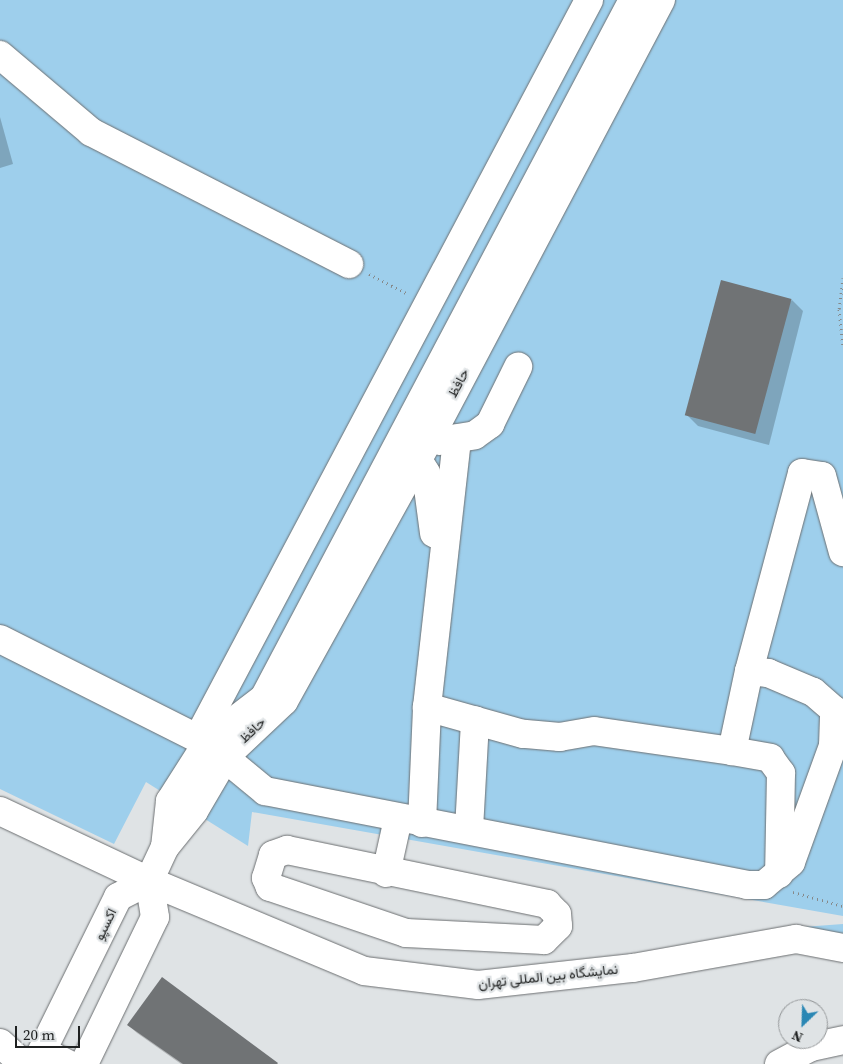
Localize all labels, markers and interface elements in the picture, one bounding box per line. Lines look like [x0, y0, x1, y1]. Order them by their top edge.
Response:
street label: حافظ [444, 366, 472, 400]
street label: حافظ [235, 714, 269, 746]
street label: اکسپو [90, 905, 120, 943]
street label: نمایشگاه بین المللی تهران [477, 960, 619, 992]
north arrow [778, 999, 828, 1049]
scale bar [18, 1016, 82, 1048]
text: 20 m [23, 1024, 55, 1045]
text: N [789, 1026, 806, 1048]

